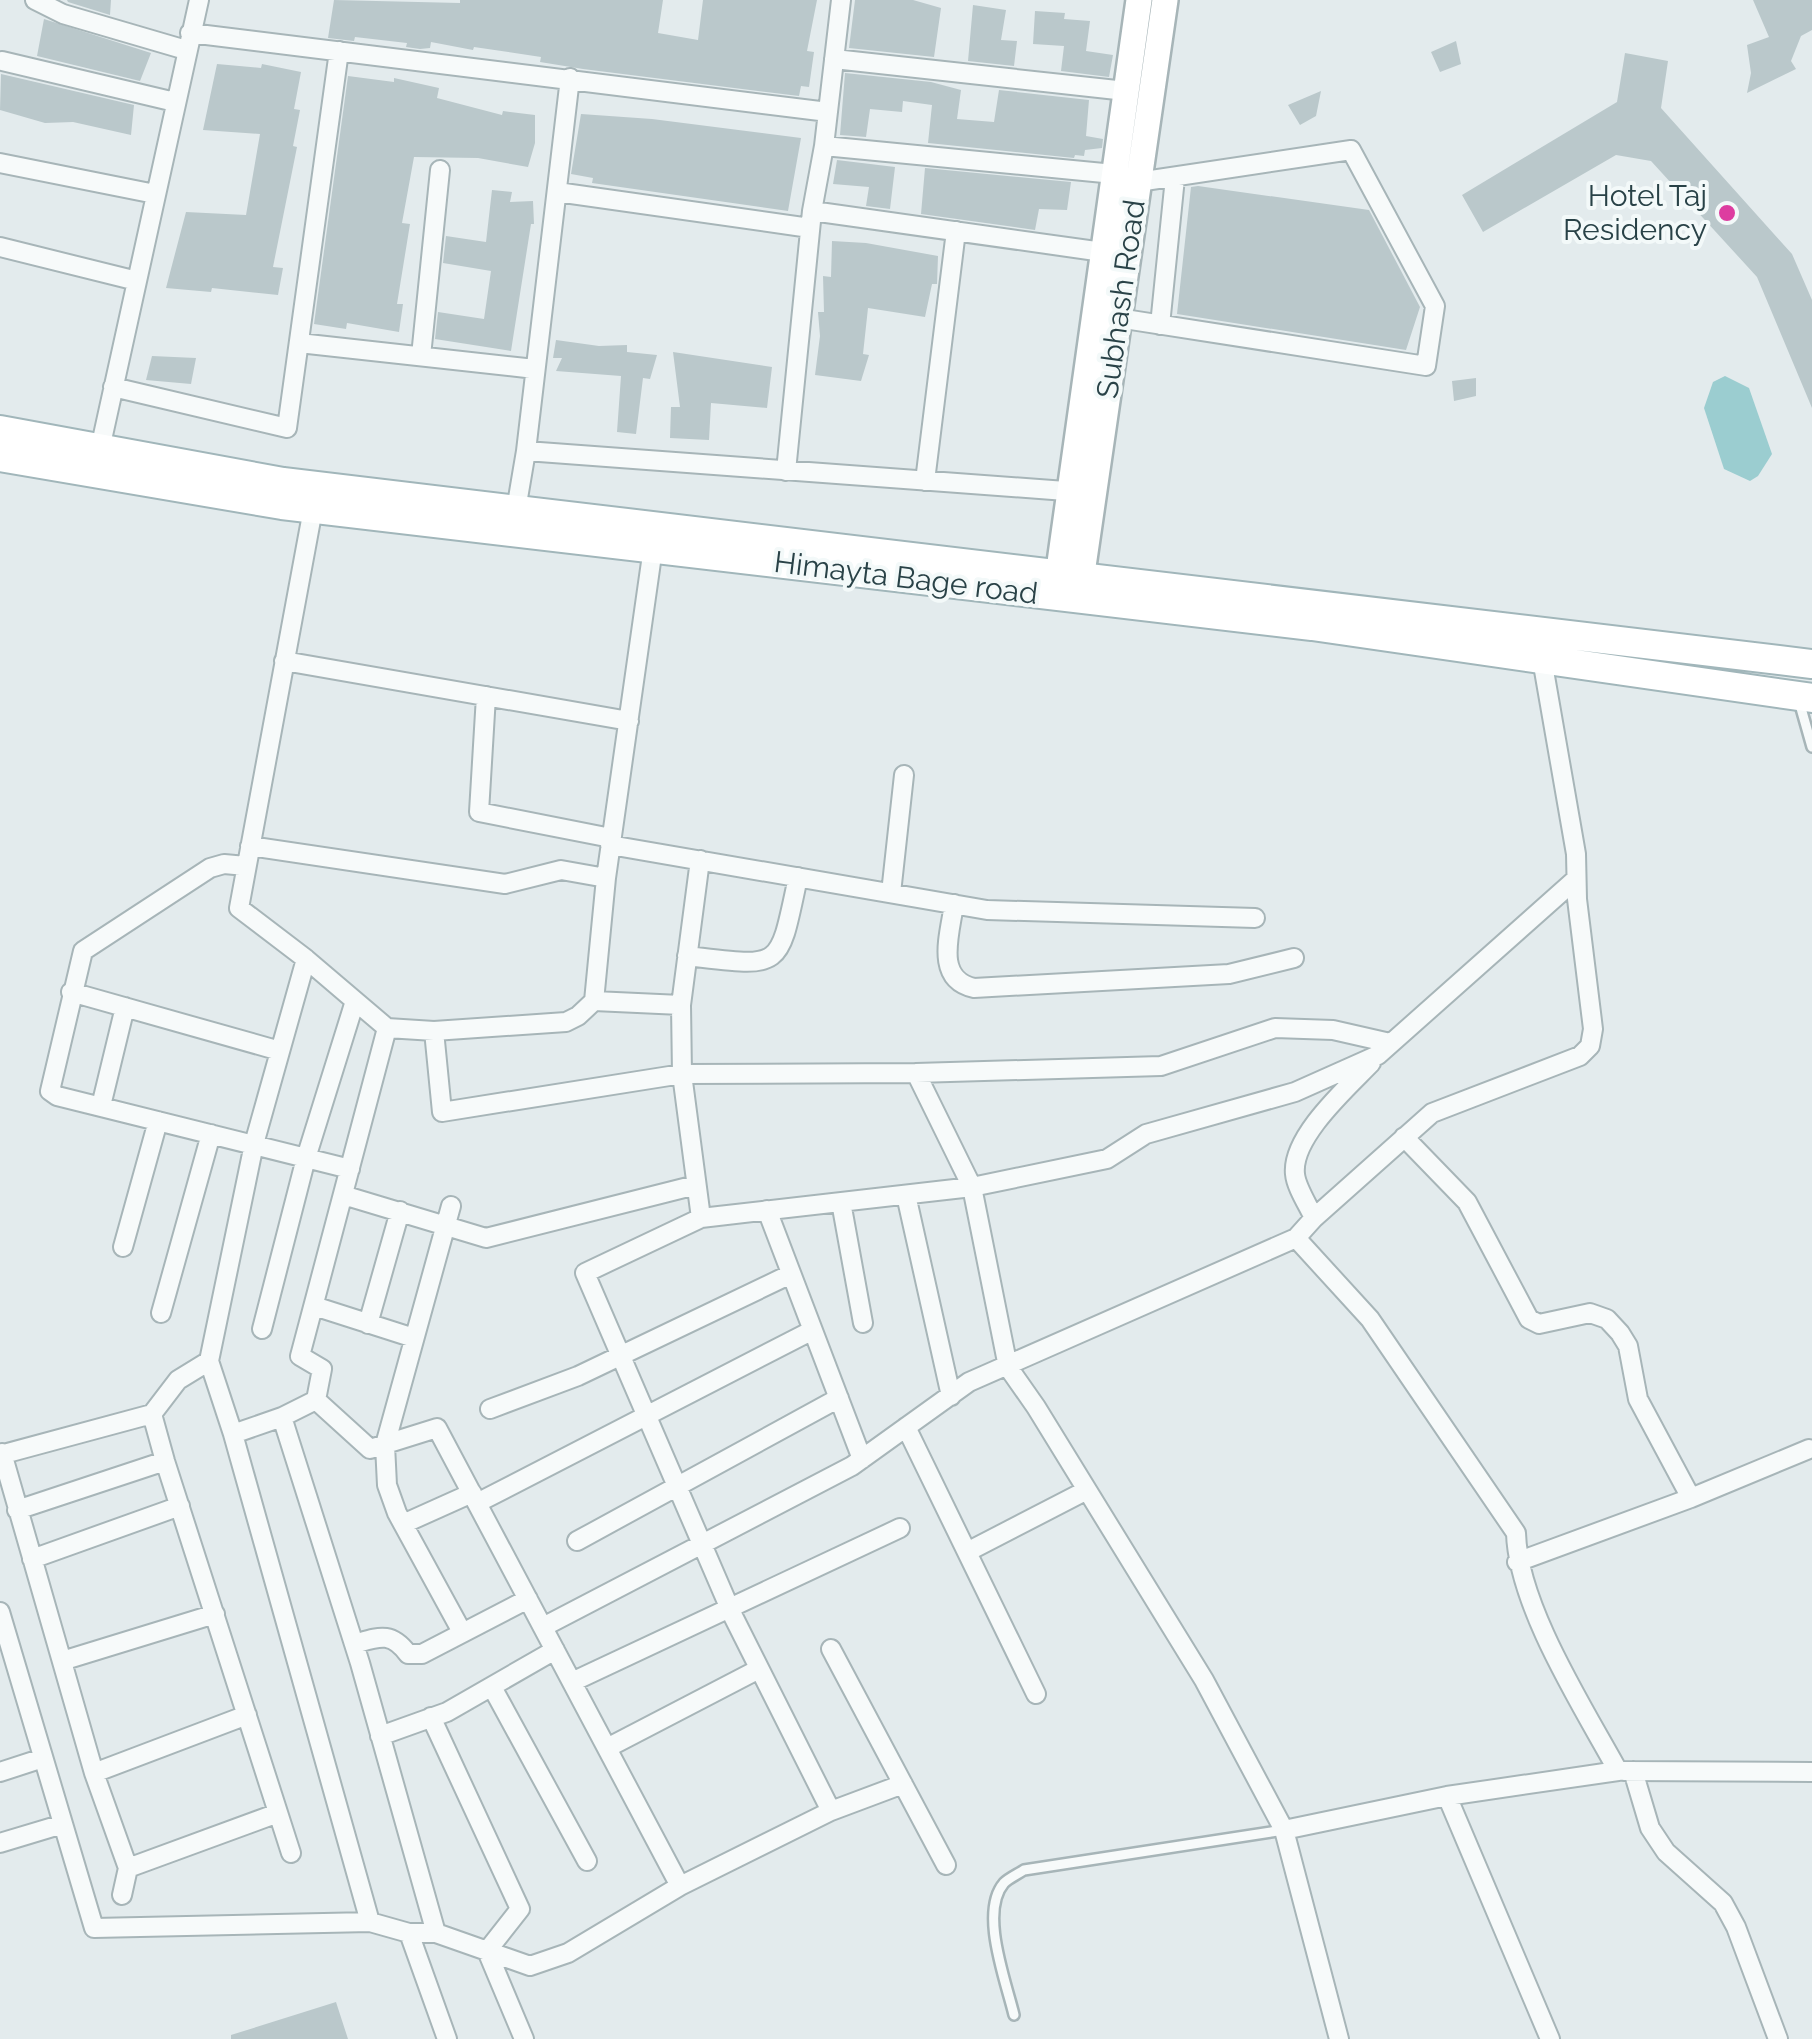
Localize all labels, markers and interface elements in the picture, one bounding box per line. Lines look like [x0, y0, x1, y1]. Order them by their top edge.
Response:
place label: Hotel Taj Residency [1563, 178, 1707, 247]
street label: Subhash Road [1089, 197, 1152, 400]
marker: Hotel Taj Residency [1716, 202, 1738, 224]
street label: Himayta Bage road [772, 544, 1040, 611]

